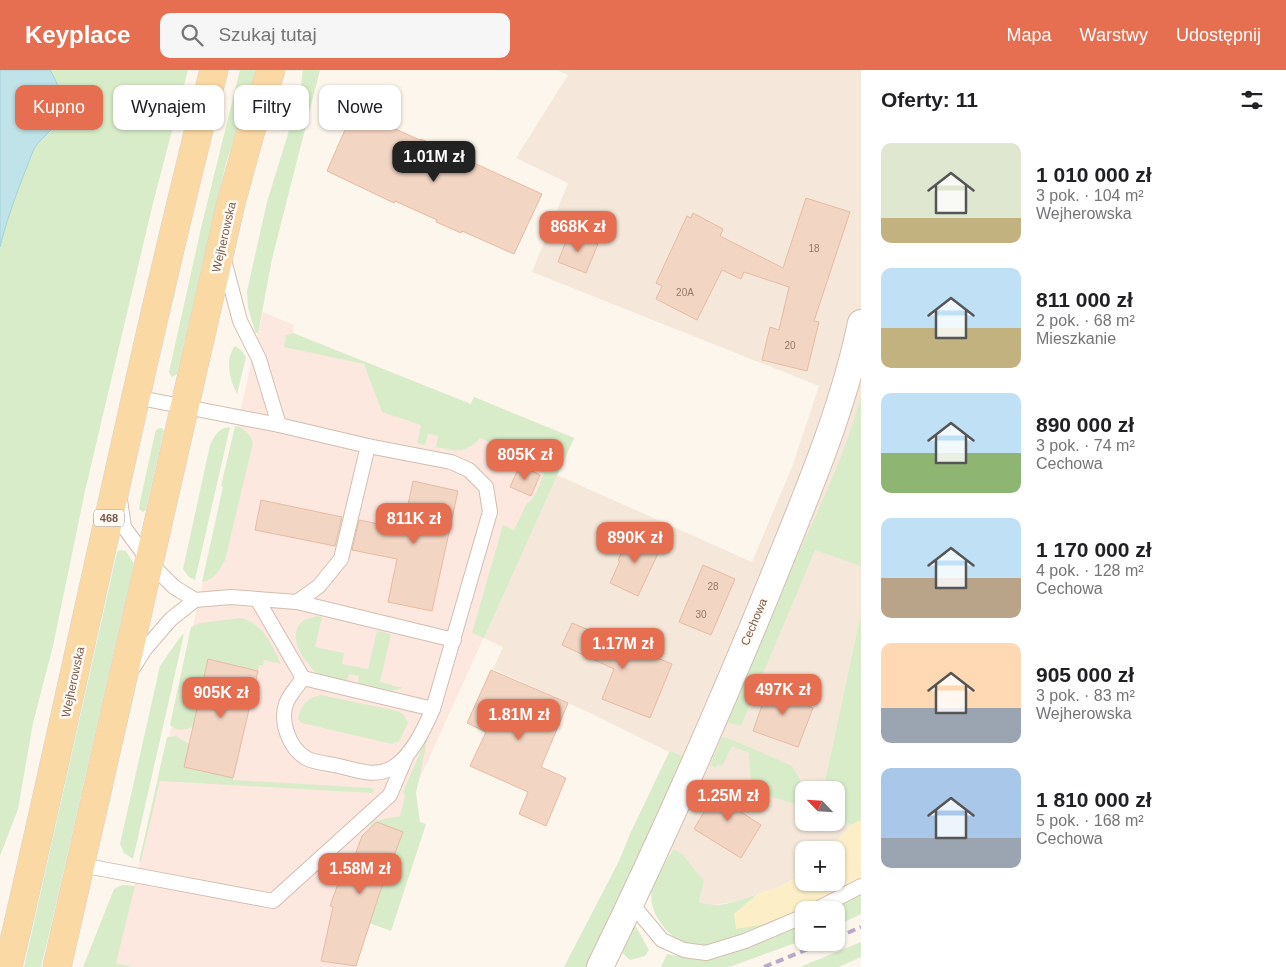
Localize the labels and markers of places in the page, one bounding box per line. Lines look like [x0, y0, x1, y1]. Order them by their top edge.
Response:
pin: 1.01M zł [382, 140, 486, 183]
pin: 868K zł [532, 210, 624, 253]
pin: 805K zł [479, 438, 571, 481]
pin: 811K zł [368, 502, 460, 545]
pin: 890K zł [589, 522, 681, 564]
pin: 1.17M zł [571, 628, 675, 670]
pin: 497K zł [737, 674, 829, 716]
pin: 905K zł [175, 676, 267, 719]
pin: 1.81M zł [467, 698, 571, 741]
pin: 1.25M zł [676, 780, 780, 822]
pin: 1.58M zł [308, 852, 412, 895]

